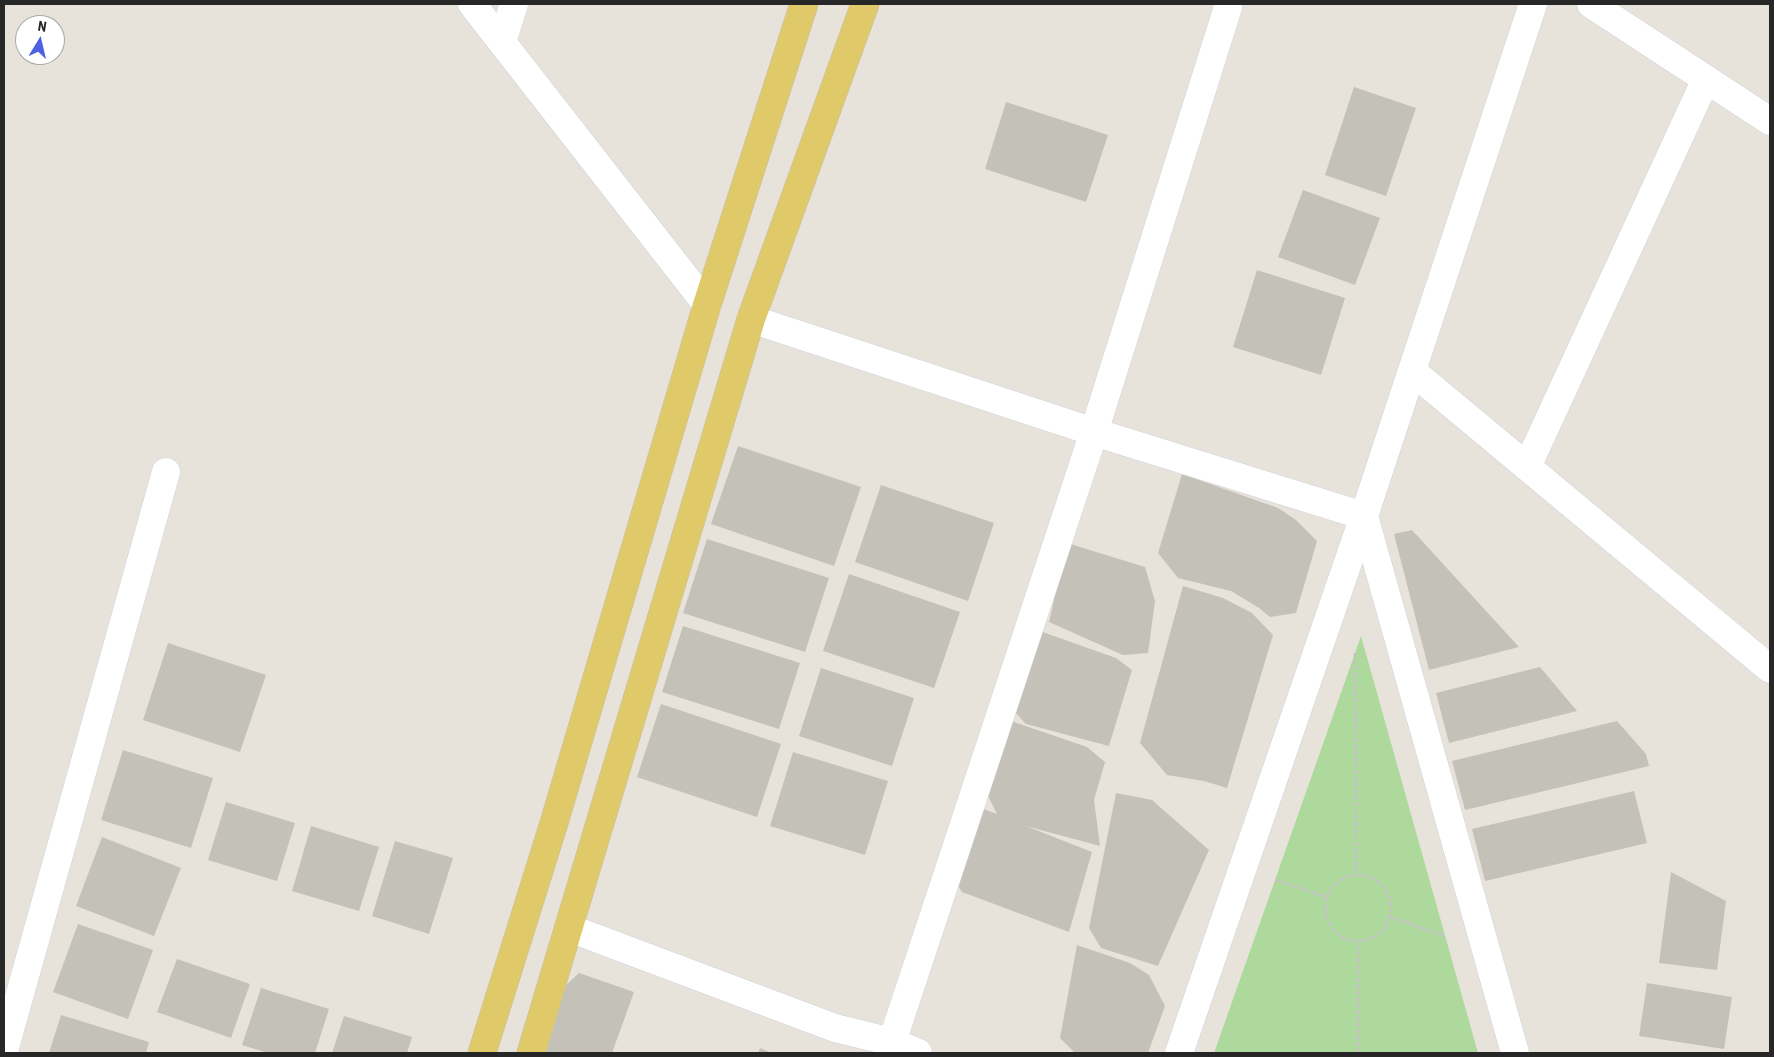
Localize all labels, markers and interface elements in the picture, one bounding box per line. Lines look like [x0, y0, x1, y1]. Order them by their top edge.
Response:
north arrow [15, 15, 65, 65]
text: N [37, 18, 48, 35]

